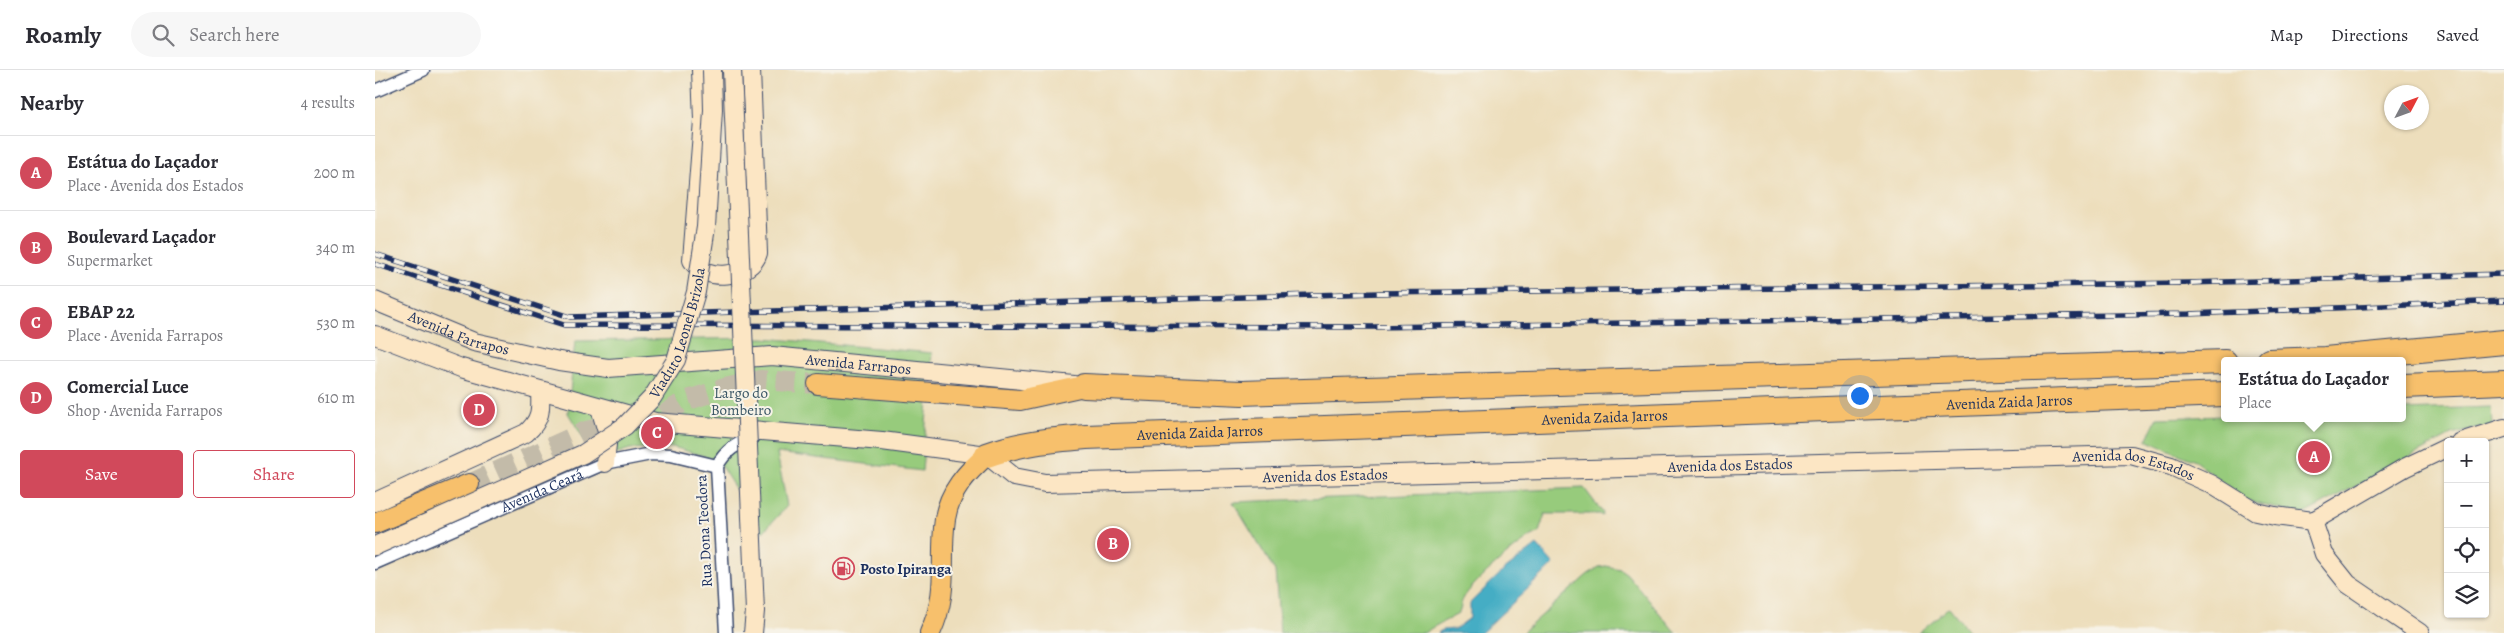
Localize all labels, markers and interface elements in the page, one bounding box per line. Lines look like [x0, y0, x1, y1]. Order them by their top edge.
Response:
search box [131, 12, 481, 57]
text: Roamly [25, 19, 101, 51]
icon: search [149, 21, 177, 49]
text: Search here [189, 22, 280, 48]
text: Map [2270, 23, 2303, 47]
text: Directions [2331, 23, 2408, 47]
text: Saved [2436, 23, 2479, 47]
north arrow [2384, 85, 2429, 130]
text: Nearby [20, 89, 83, 117]
text: 4 results [301, 92, 355, 114]
text: Estátua do Laçador [67, 149, 218, 175]
text: A [31, 162, 41, 184]
text: 200 m [314, 162, 355, 184]
text: Place · Avenida dos Estados [67, 175, 244, 197]
text: Boulevard Laçador [67, 224, 216, 250]
text: B [31, 237, 41, 259]
text: 340 m [316, 237, 355, 259]
text: Supermarket [67, 250, 153, 272]
street label: Viaduto Leonel Brizola [644, 266, 710, 403]
text: EBAP 22 [67, 299, 135, 325]
street label: Avenida Farrapos [404, 306, 511, 360]
text: C [31, 312, 41, 334]
text: 530 m [316, 312, 355, 334]
text: Place · Avenida Farrapos [67, 325, 223, 347]
street label: Avenida Farrapos [804, 349, 912, 379]
popup [2221, 357, 2406, 422]
text: Estátua do Laçador [2238, 366, 2389, 392]
text: Comercial Luce [67, 374, 189, 400]
park label: Largo do Bombeiro [711, 383, 771, 420]
your location [1847, 383, 1873, 409]
text: D [30, 387, 42, 409]
text: 610 m [317, 387, 355, 409]
street label: Avenida Zaida Jarros [1945, 390, 2073, 415]
pin: D [463, 391, 495, 429]
text: Place [2238, 392, 2272, 414]
text: Shop · Avenida Farrapos [67, 400, 223, 422]
street label: Avenida Zaida Jarros [1540, 405, 1668, 430]
pin: C [641, 414, 673, 452]
street label: Avenida Zaida Jarros [1135, 420, 1263, 445]
pin: A [2298, 438, 2330, 476]
map controls [2444, 438, 2489, 618]
button: + [2444, 438, 2489, 483]
street label: Avenida dos Estados [2071, 445, 2198, 485]
button: Save [20, 450, 183, 498]
button: Share [193, 450, 355, 498]
street label: Avenida dos Estados [1666, 454, 1793, 477]
street label: Avenida Ceará [497, 464, 586, 517]
street label: Avenida dos Estados [1261, 464, 1388, 487]
street label: Rua Dona Teodora [691, 474, 717, 588]
button: − [2444, 483, 2489, 528]
pin: B [1097, 525, 1129, 563]
button: locate [2444, 528, 2489, 573]
fuel station icon: Posto Ipiranga [832, 557, 856, 581]
place label: Posto Ipiranga [860, 559, 952, 579]
button: layers [2444, 573, 2489, 618]

